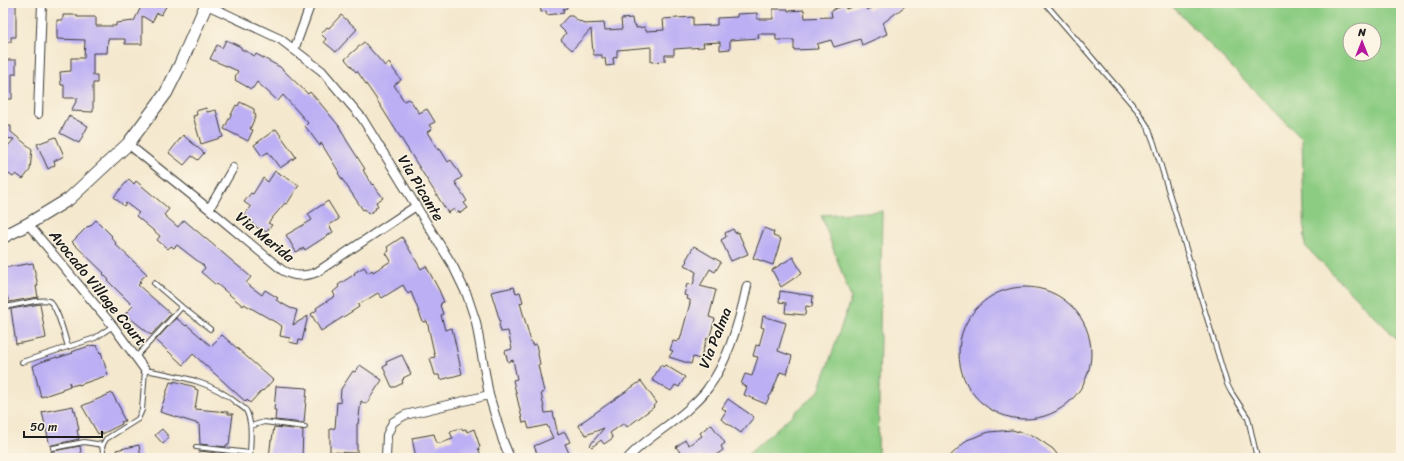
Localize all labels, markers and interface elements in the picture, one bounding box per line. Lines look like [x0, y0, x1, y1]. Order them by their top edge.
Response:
north arrow [1342, 22, 1382, 62]
text: N [1357, 23, 1366, 42]
street label: Via Picante [391, 149, 451, 227]
street label: Via Merida [230, 205, 301, 270]
street label: Avocado Village Court [42, 223, 154, 353]
street label: Via Palma [691, 303, 739, 373]
scale bar [24, 413, 102, 439]
text: 50 m [30, 416, 57, 438]

